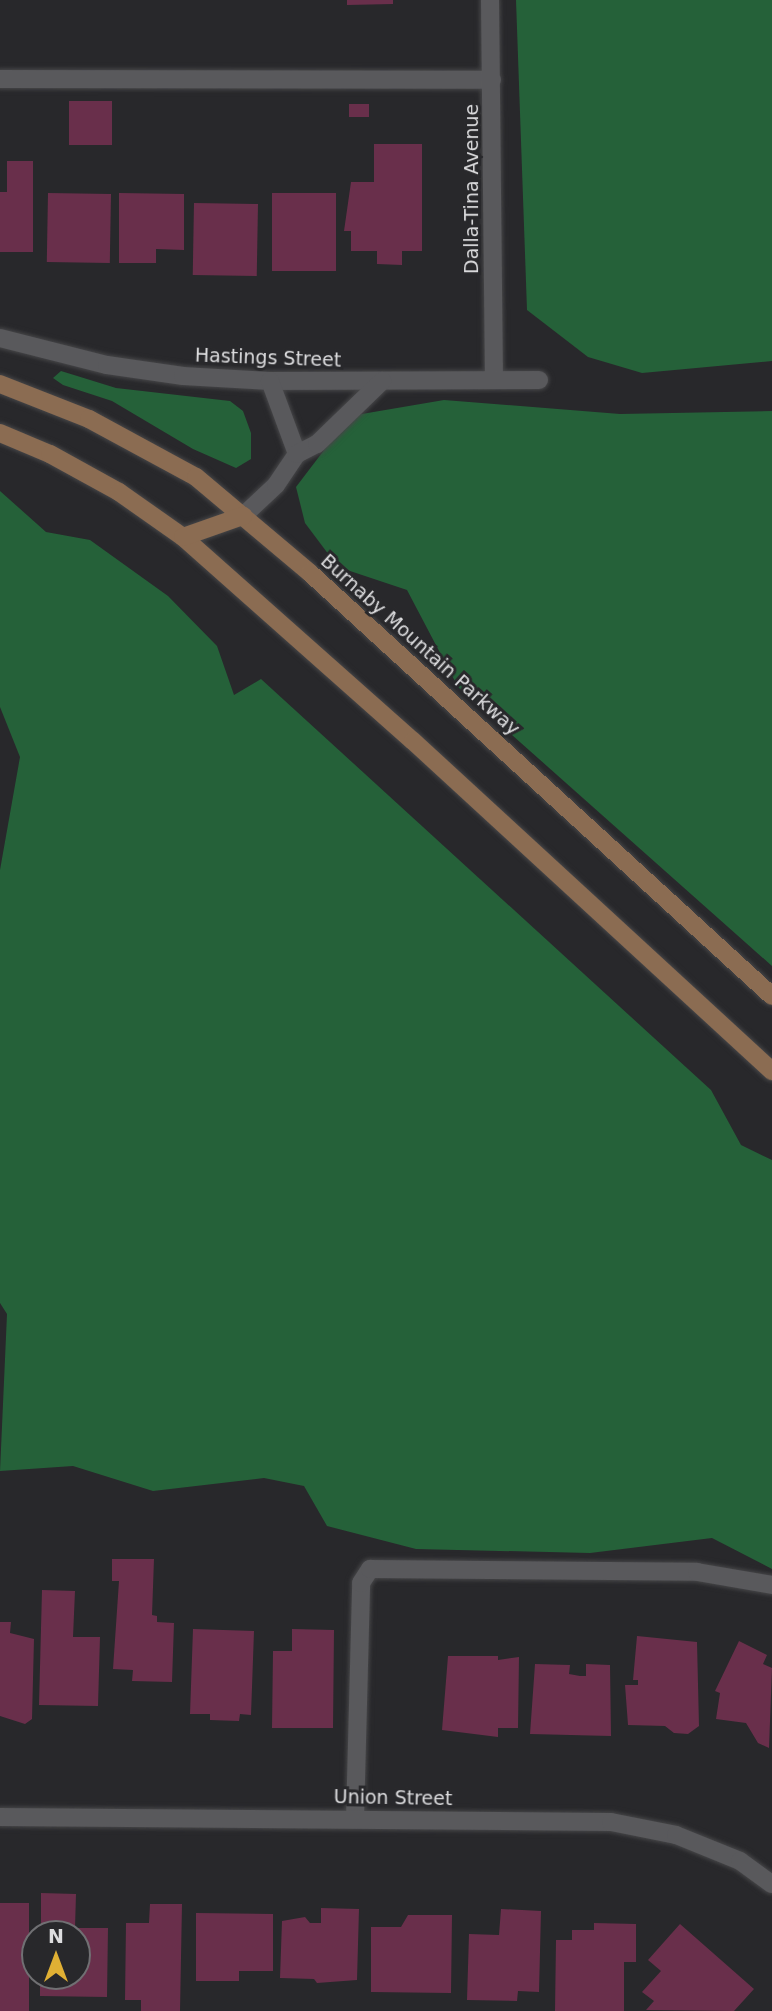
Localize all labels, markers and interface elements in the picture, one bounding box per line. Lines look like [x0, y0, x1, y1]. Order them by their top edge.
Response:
street label: Dalla-Tina Avenue [461, 104, 483, 274]
street label: Hastings Street [194, 344, 342, 372]
street label: Burnaby Mountain Parkway [316, 550, 524, 740]
street label: Union Street [333, 1786, 453, 1810]
north arrow [21, 1920, 91, 1990]
text: N [48, 1925, 64, 1947]

